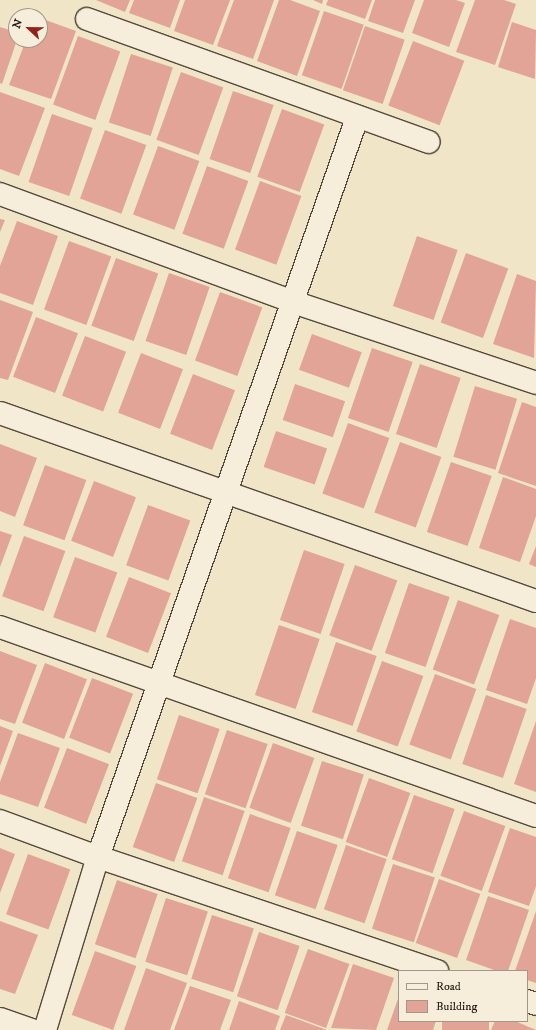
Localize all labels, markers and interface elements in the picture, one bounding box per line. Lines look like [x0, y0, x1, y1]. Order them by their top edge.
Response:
north arrow [8, 8, 48, 48]
text: N [10, 17, 26, 31]
legend [398, 970, 528, 1022]
text: Road [436, 979, 461, 994]
text: Building [436, 999, 477, 1014]

